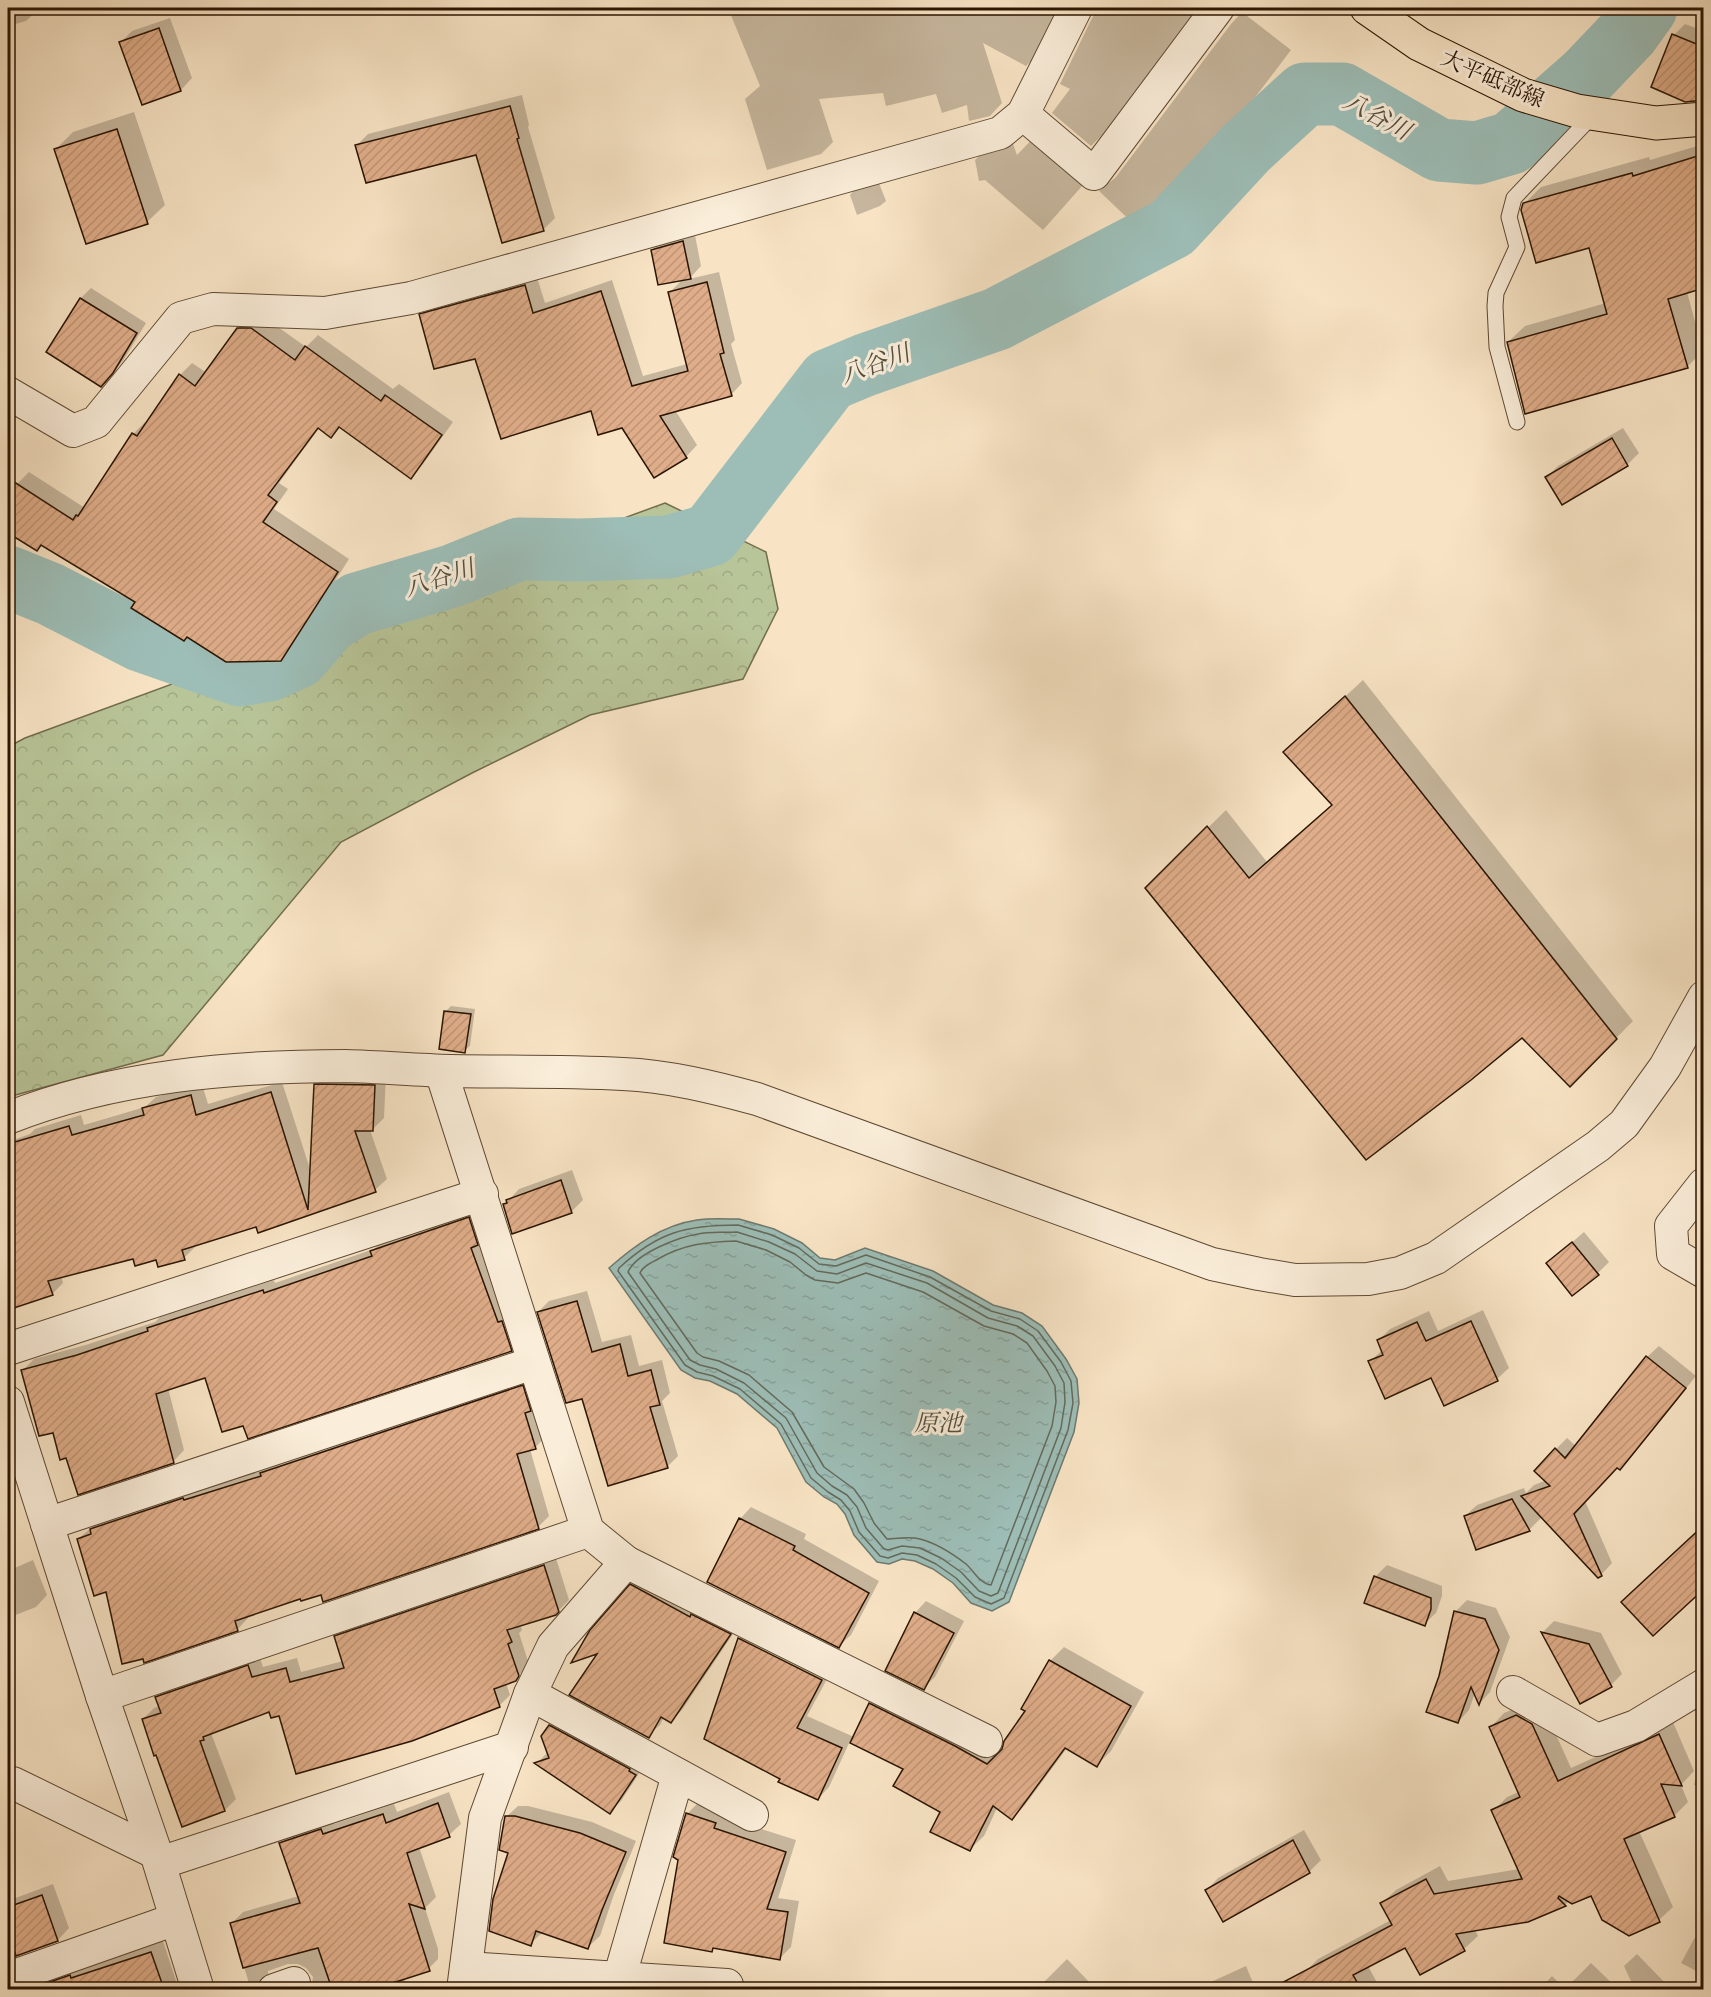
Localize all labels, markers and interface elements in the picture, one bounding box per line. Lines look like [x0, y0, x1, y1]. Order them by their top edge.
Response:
street label: 大平砥部線 [1436, 43, 1549, 115]
water label: 八谷川 [1337, 85, 1419, 149]
water label: 八谷川 [836, 336, 917, 392]
water label: 八谷川 [400, 551, 481, 605]
water label: 原池 [914, 1407, 965, 1440]

